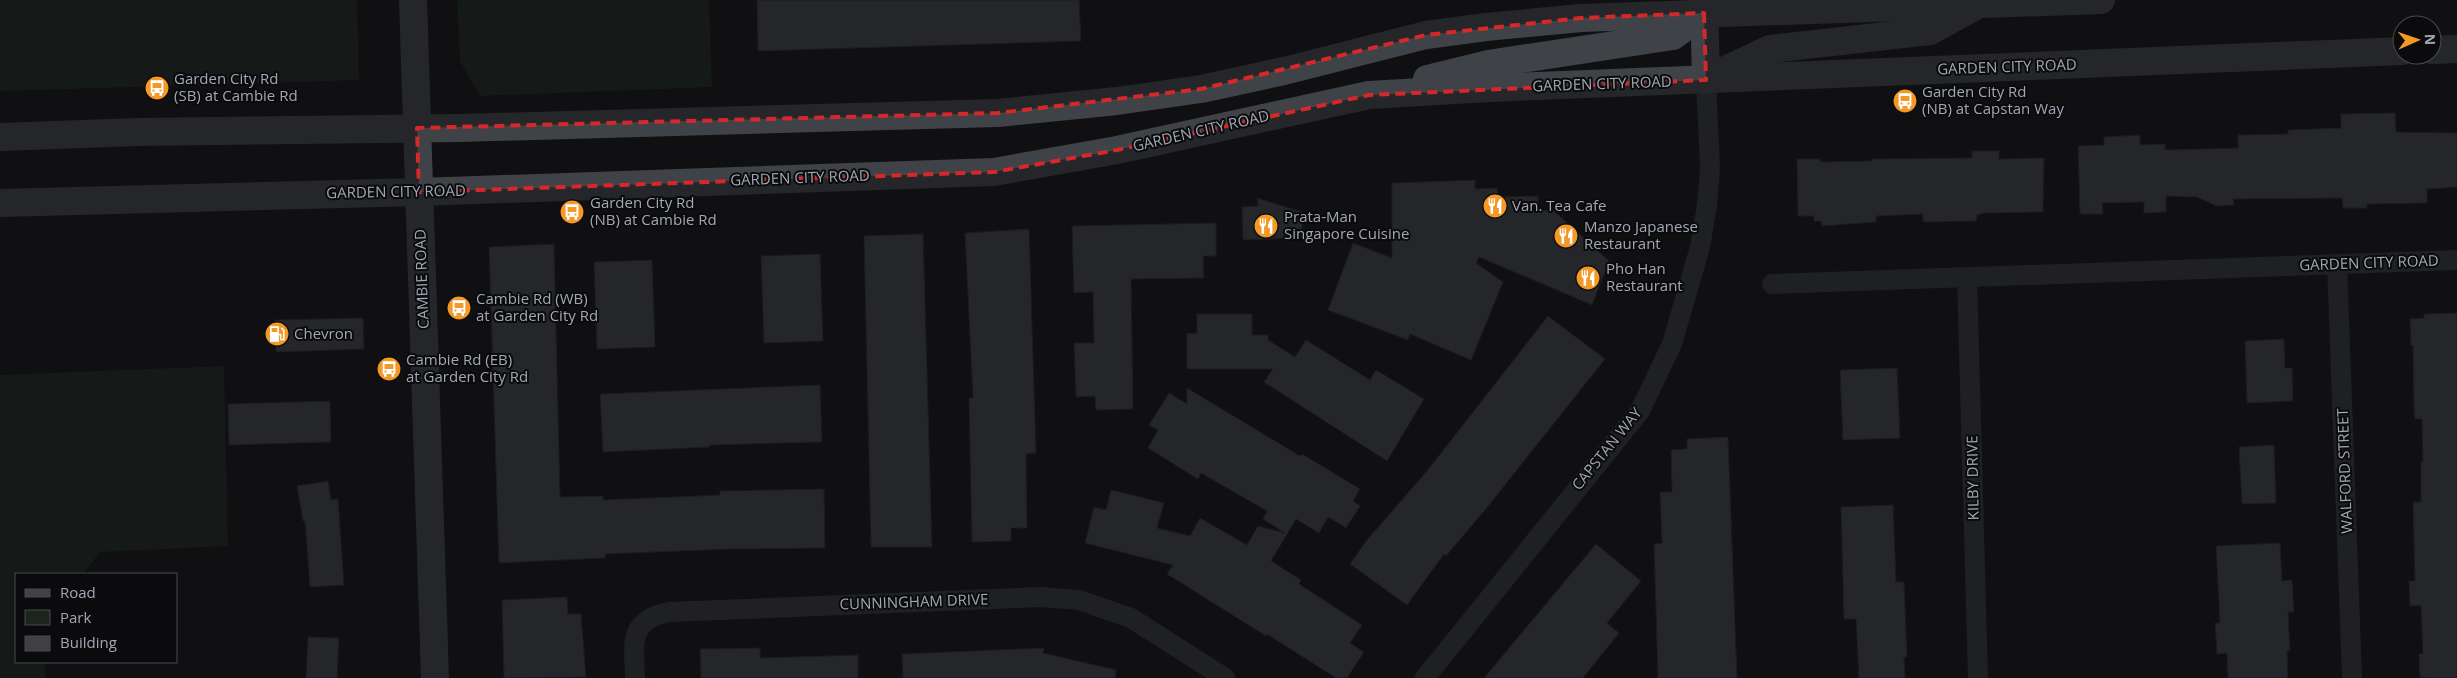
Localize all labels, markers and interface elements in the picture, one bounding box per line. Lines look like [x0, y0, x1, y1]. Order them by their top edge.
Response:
north arrow [2392, 15, 2442, 65]
text: N [2421, 34, 2440, 46]
street label: GARDEN CITY ROAD [1937, 54, 2077, 78]
place label: Garden City Rd (SB) at Cambie Rd [174, 68, 298, 105]
street label: GARDEN CITY ROAD [1532, 71, 1672, 95]
bus stop icon: Garden City Rd (SB) at Cambie Rd [144, 75, 170, 101]
place label: Garden City Rd (NB) at Capstan Way [1922, 81, 2064, 118]
bus stop icon: Garden City Rd (NB) at Capstan Way [1892, 88, 1918, 114]
street label: GARDEN CITY ROAD [1131, 105, 1271, 155]
street label: GARDEN CITY ROAD [730, 165, 870, 189]
street label: GARDEN CITY ROAD [326, 180, 466, 202]
place label: Garden City Rd (NB) at Cambie Rd [590, 192, 717, 229]
restaurant icon: Van. Tea Cafe [1482, 193, 1508, 219]
place label: Van. Tea Cafe [1512, 195, 1606, 215]
bus stop icon: Garden City Rd (NB) at Cambie Rd [559, 199, 585, 225]
place label: Prata-Man Singapore Cuisine [1284, 206, 1409, 243]
restaurant icon: Prata-Man Singapore Cuisine [1253, 213, 1279, 239]
place label: Manzo Japanese Restaurant [1584, 216, 1698, 253]
restaurant icon: Manzo Japanese Restaurant [1553, 223, 1579, 249]
street label: CAMBIE ROAD [409, 229, 433, 329]
street label: GARDEN CITY ROAD [2299, 250, 2439, 274]
place label: Pho Han Restaurant [1606, 258, 1683, 295]
restaurant icon: Pho Han Restaurant [1575, 265, 1601, 291]
place label: Cambie Rd (WB) at Garden City Rd [476, 288, 598, 325]
bus stop icon: Cambie Rd (WB) at Garden City Rd [446, 295, 472, 321]
fuel station icon: Chevron [264, 321, 290, 347]
place label: Chevron [294, 323, 353, 343]
place label: Cambie Rd (EB) at Garden City Rd [406, 349, 528, 386]
bus stop icon: Cambie Rd (EB) at Garden City Rd [376, 356, 402, 382]
street label: CAPSTAN WAY [1567, 402, 1646, 494]
street label: WALFORD STREET [2332, 407, 2356, 534]
street label: KILBY DRIVE [1961, 435, 1983, 521]
legend [15, 573, 178, 663]
text: Road [60, 582, 96, 602]
street label: CUNNINGHAM DRIVE [839, 588, 989, 614]
text: Park [60, 607, 91, 627]
text: Building [60, 632, 117, 652]

